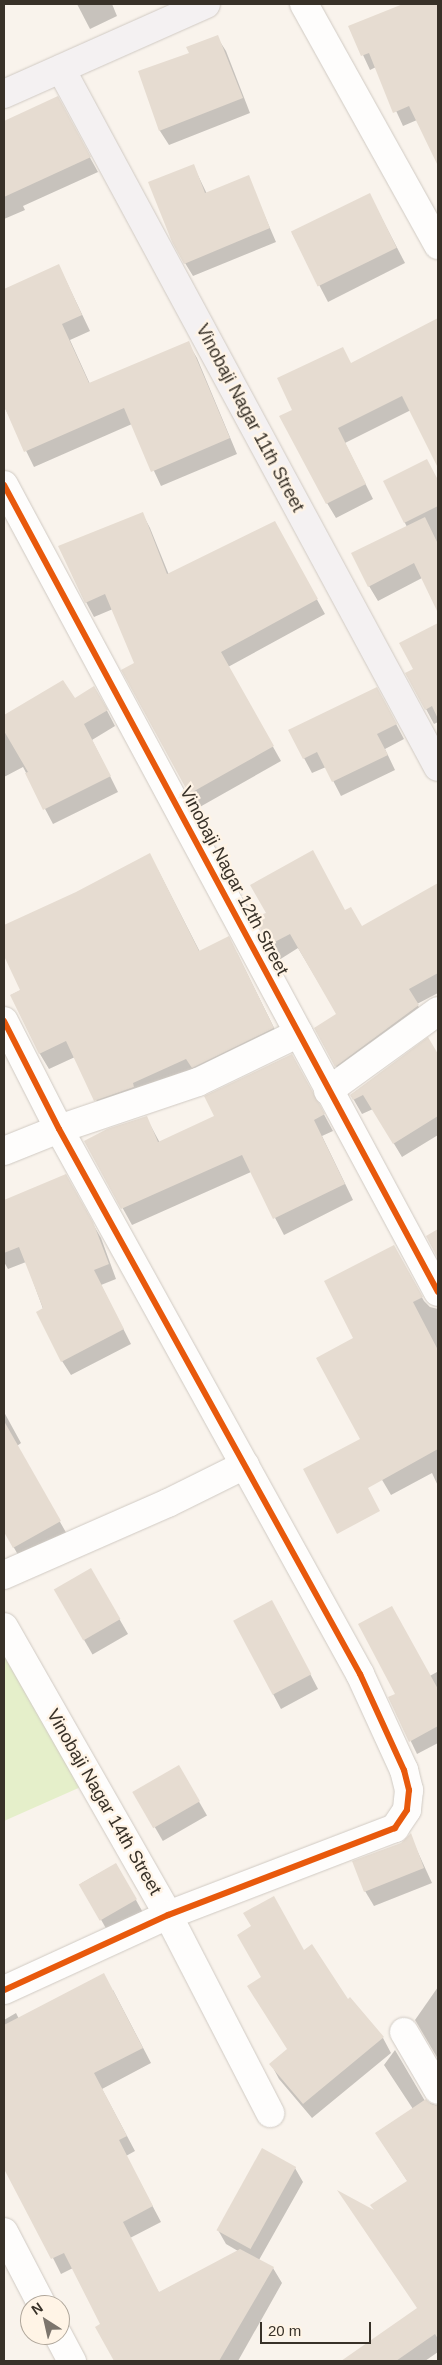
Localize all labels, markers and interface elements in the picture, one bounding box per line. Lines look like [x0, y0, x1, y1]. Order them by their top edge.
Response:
street label: Vinobaji Nagar 11th Street [191, 320, 309, 516]
street label: Vinobaji Nagar 12th Street [175, 783, 293, 979]
street label: Vinobaji Nagar 14th Street [42, 1705, 166, 1899]
north arrow [20, 2295, 70, 2345]
text: N [28, 2299, 46, 2318]
scale bar [262, 2312, 373, 2344]
text: 20 m [268, 2322, 301, 2339]

